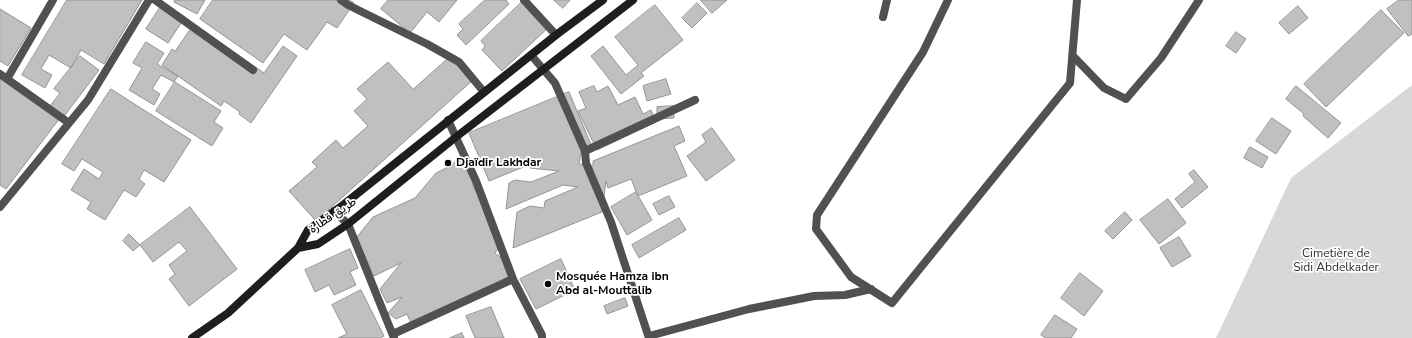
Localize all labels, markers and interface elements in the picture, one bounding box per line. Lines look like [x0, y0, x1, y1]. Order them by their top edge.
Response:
place label: Djaïdir Lakhdar [456, 156, 541, 170]
marker: Djaïdir Lakhdar [443, 158, 453, 168]
street label: طريق قطارة [307, 195, 359, 237]
park label: Cimetière de Sidi Abdelkader [1293, 247, 1379, 275]
place label: Mosquée Hamza ibn Abd al-Mouttalib [556, 270, 669, 298]
marker: Mosquée Hamza ibn Abd al-Mouttalib [543, 279, 553, 289]

